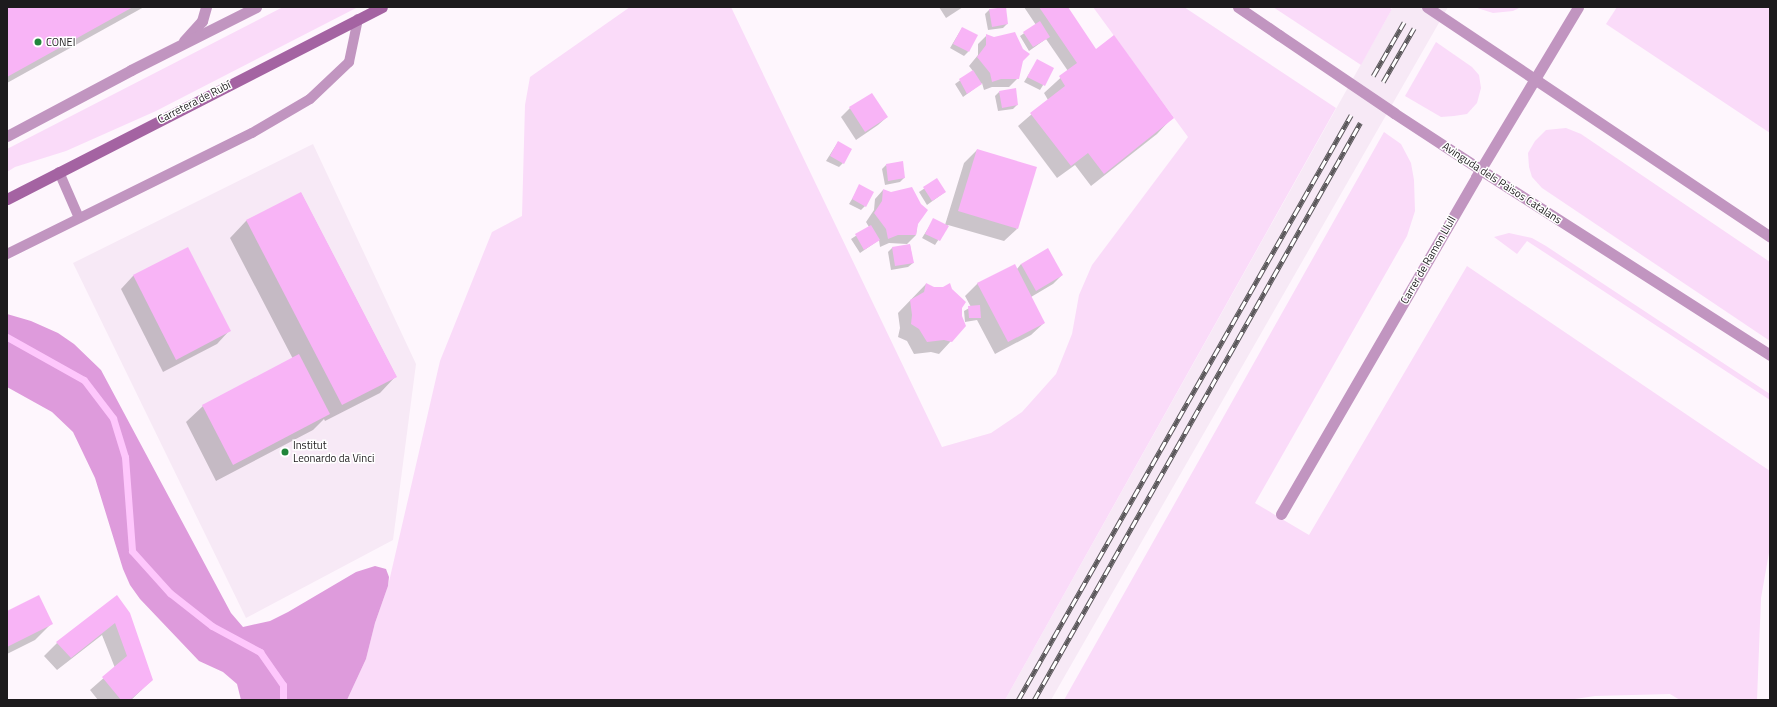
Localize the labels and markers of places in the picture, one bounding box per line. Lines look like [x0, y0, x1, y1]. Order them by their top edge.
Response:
place label: CONEI [46, 35, 75, 49]
marker: CONEI [33, 37, 43, 47]
place label: Institut Leonardo da Vinci [293, 439, 374, 465]
marker: Institut Leonardo da Vinci [280, 447, 290, 457]

